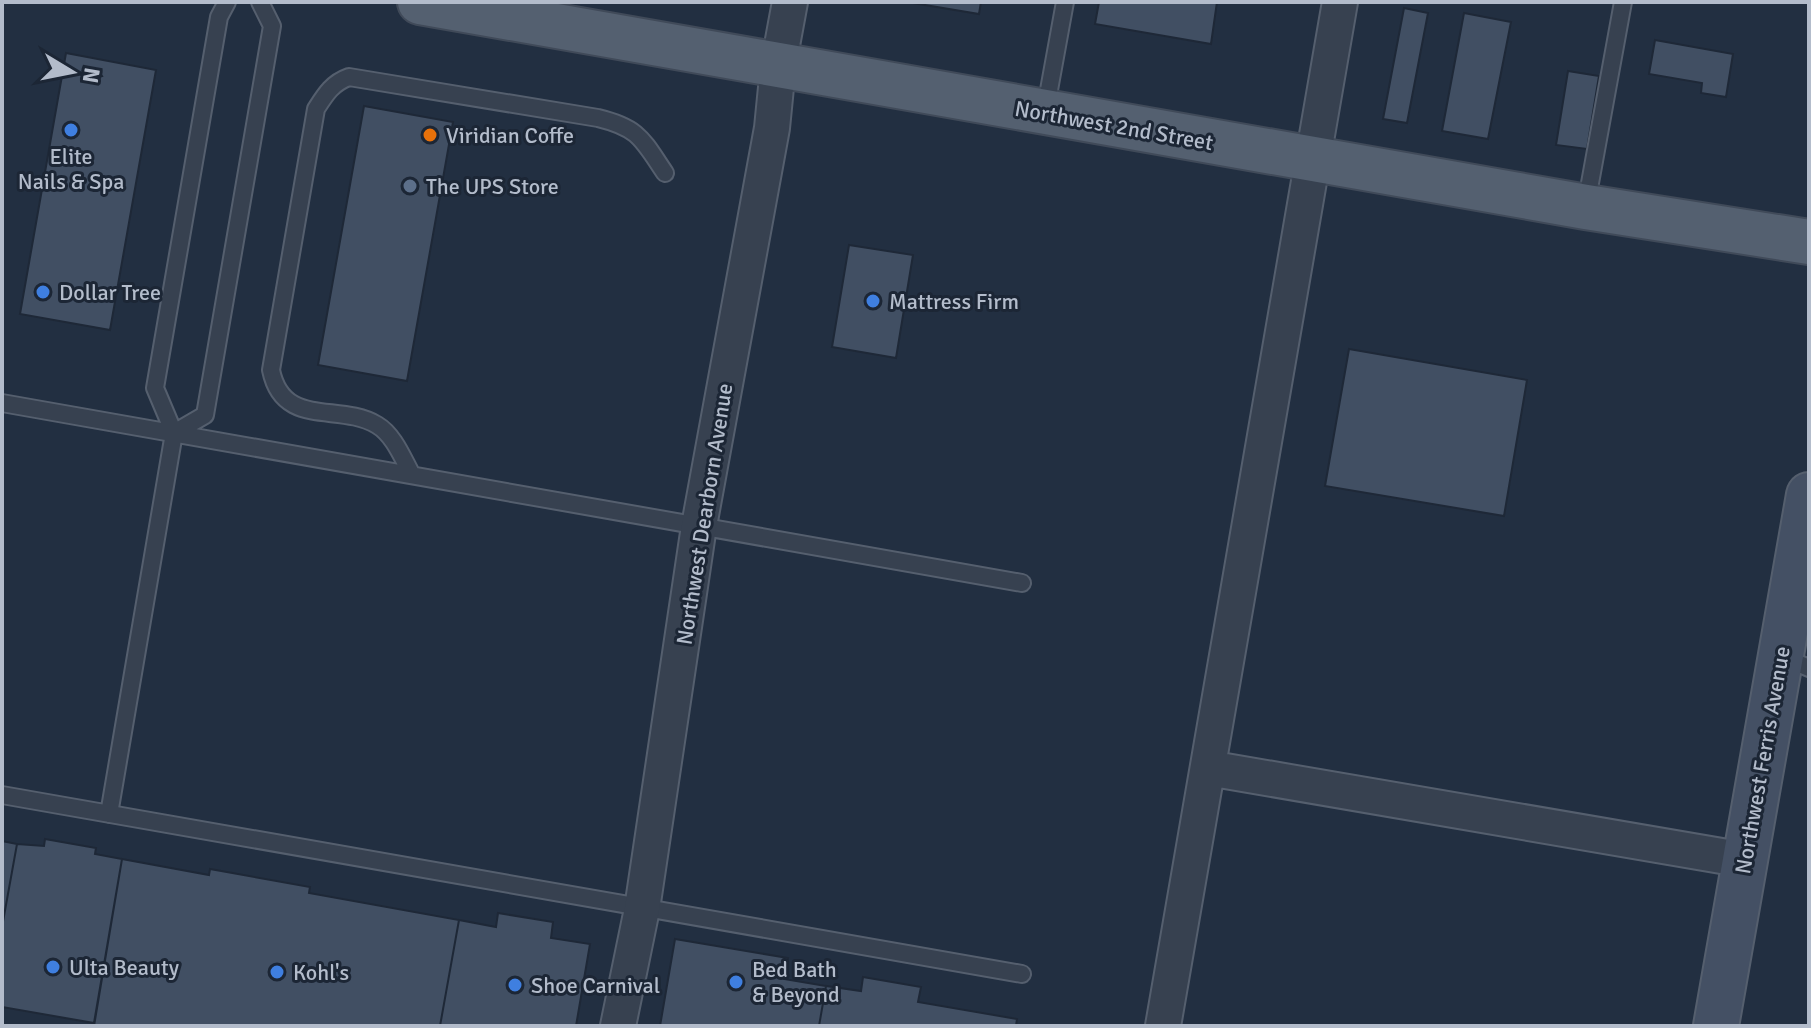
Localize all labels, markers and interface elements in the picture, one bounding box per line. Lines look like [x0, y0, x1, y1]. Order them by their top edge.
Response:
north arrow [32, 32, 112, 112]
text: N [77, 66, 106, 85]
street label: Northwest 2nd Street [1013, 95, 1215, 156]
marker: Elite Nails & Spa [62, 121, 80, 139]
place label: Viridian Coffe [446, 122, 574, 149]
marker: Viridian Coffe [421, 126, 439, 144]
place label: Elite Nails & Spa [18, 143, 124, 195]
place label: The UPS Store [426, 173, 559, 200]
marker: The UPS Store [401, 177, 419, 195]
place label: Dollar Tree [59, 279, 161, 306]
marker: Dollar Tree [34, 283, 52, 301]
place label: Mattress Firm [889, 288, 1019, 315]
marker: Mattress Firm [864, 292, 882, 310]
street label: Northwest Dearborn Avenue [670, 381, 739, 647]
street label: Northwest Ferris Avenue [1729, 644, 1796, 876]
place label: Ulta Beauty [69, 954, 180, 981]
place label: Bed Bath & Beyond [752, 956, 840, 1008]
marker: Ulta Beauty [44, 958, 62, 976]
place label: Kohl's [293, 959, 349, 986]
marker: Kohl's [268, 963, 286, 981]
place label: Shoe Carnival [531, 972, 660, 999]
marker: Bed Bath & Beyond [727, 973, 745, 991]
marker: Shoe Carnival [506, 976, 524, 994]

